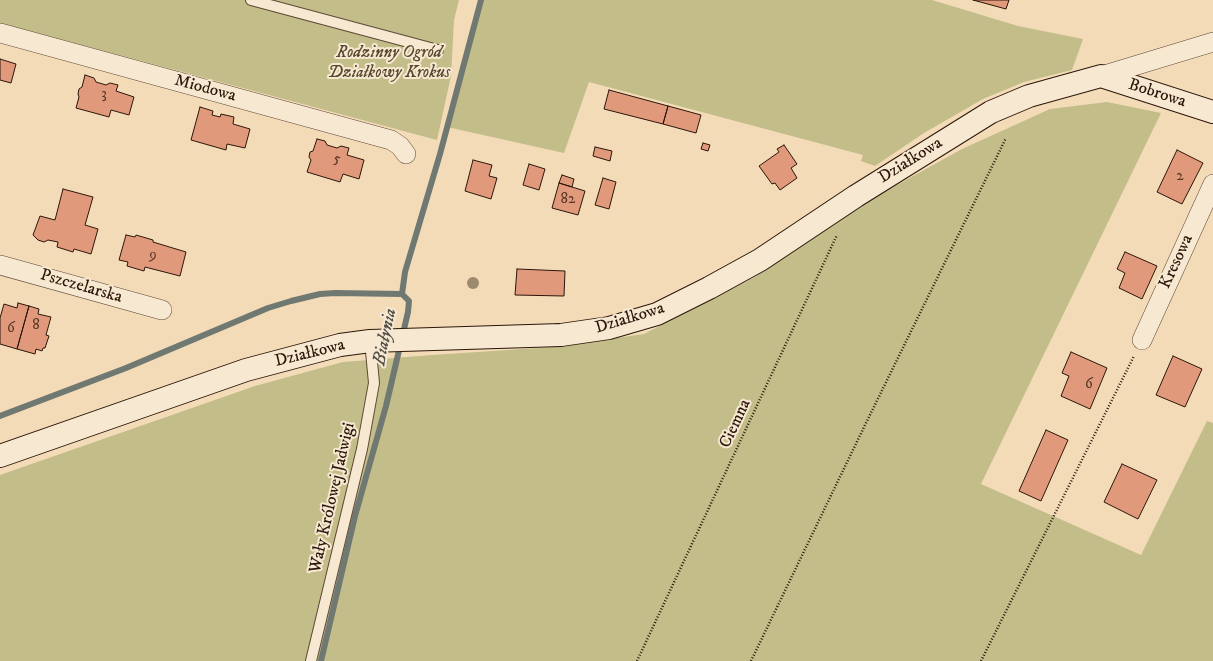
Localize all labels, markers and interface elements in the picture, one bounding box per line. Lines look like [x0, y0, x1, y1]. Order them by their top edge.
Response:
park label: Rodzinny Ogród Działkowy Krokus [328, 43, 450, 83]
street label: Miodowa [172, 71, 238, 107]
street label: Bobrowa [1126, 75, 1188, 113]
house number: 3 [101, 86, 107, 104]
street label: Działkowa [875, 133, 947, 189]
house number: 5 [333, 151, 341, 169]
house number: 2 [1176, 168, 1184, 186]
house number: 82 [561, 191, 575, 209]
street label: Kresowa [1156, 232, 1198, 292]
house number: 9 [149, 247, 157, 265]
street label: Pszczelarska [38, 266, 124, 308]
street label: Działkowa [593, 299, 667, 339]
water label: Białynia [369, 307, 403, 367]
house number: 8 [32, 317, 40, 335]
house number: 6 [7, 320, 15, 338]
street label: Działkowa [273, 335, 347, 373]
house number: 6 [1085, 376, 1093, 394]
street label: Ciemna [716, 396, 756, 452]
street label: Wały Królowej Jadwigi [306, 421, 360, 575]

